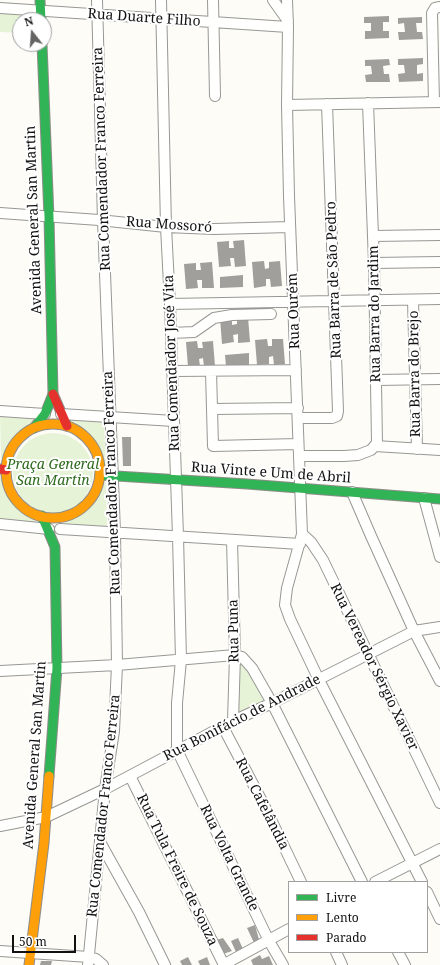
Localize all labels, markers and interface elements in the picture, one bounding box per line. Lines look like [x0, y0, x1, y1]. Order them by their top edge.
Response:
street label: Rua Duarte Filho [87, 6, 201, 30]
north arrow [12, 12, 52, 52]
text: N [22, 13, 35, 29]
street label: Rua Comendador Franco Ferreira [90, 47, 114, 271]
street label: Avenida General San Martin [22, 125, 46, 315]
street label: Rua Barra de São Pedro [323, 201, 345, 359]
street label: Rua Mossoró [125, 214, 213, 236]
street label: Rua Barra do Jardim [365, 245, 385, 383]
street label: Rua Ourém [284, 273, 304, 349]
street label: Rua Comendador José Vita [161, 274, 183, 452]
street label: Rua Barra do Brejo [405, 310, 425, 438]
street label: Rua Comendador Franco Ferreira [100, 371, 124, 595]
park label: Praça General San Martin [7, 457, 99, 490]
street label: Rua Vinte e Um de Abril [190, 459, 352, 487]
street label: Rua Vereador Sérgio Xavier [326, 581, 422, 753]
street label: Rua Puna [225, 599, 243, 663]
street label: Avenida General San Martin [20, 660, 50, 850]
street label: Rua Bonifácio de Andrade [161, 671, 323, 765]
street label: Rua Comendador Franco Ferreira [84, 694, 124, 918]
street label: Rua Cafelândia [232, 755, 292, 853]
street label: Rua Tula Freire de Souza [133, 791, 221, 949]
street label: Rua Volta Grande [196, 802, 262, 914]
legend [288, 881, 428, 953]
text: Livre [326, 889, 356, 906]
text: Lento [326, 909, 359, 926]
scale bar [14, 927, 78, 953]
text: Parado [326, 929, 366, 946]
text: 50 m [19, 933, 47, 950]

